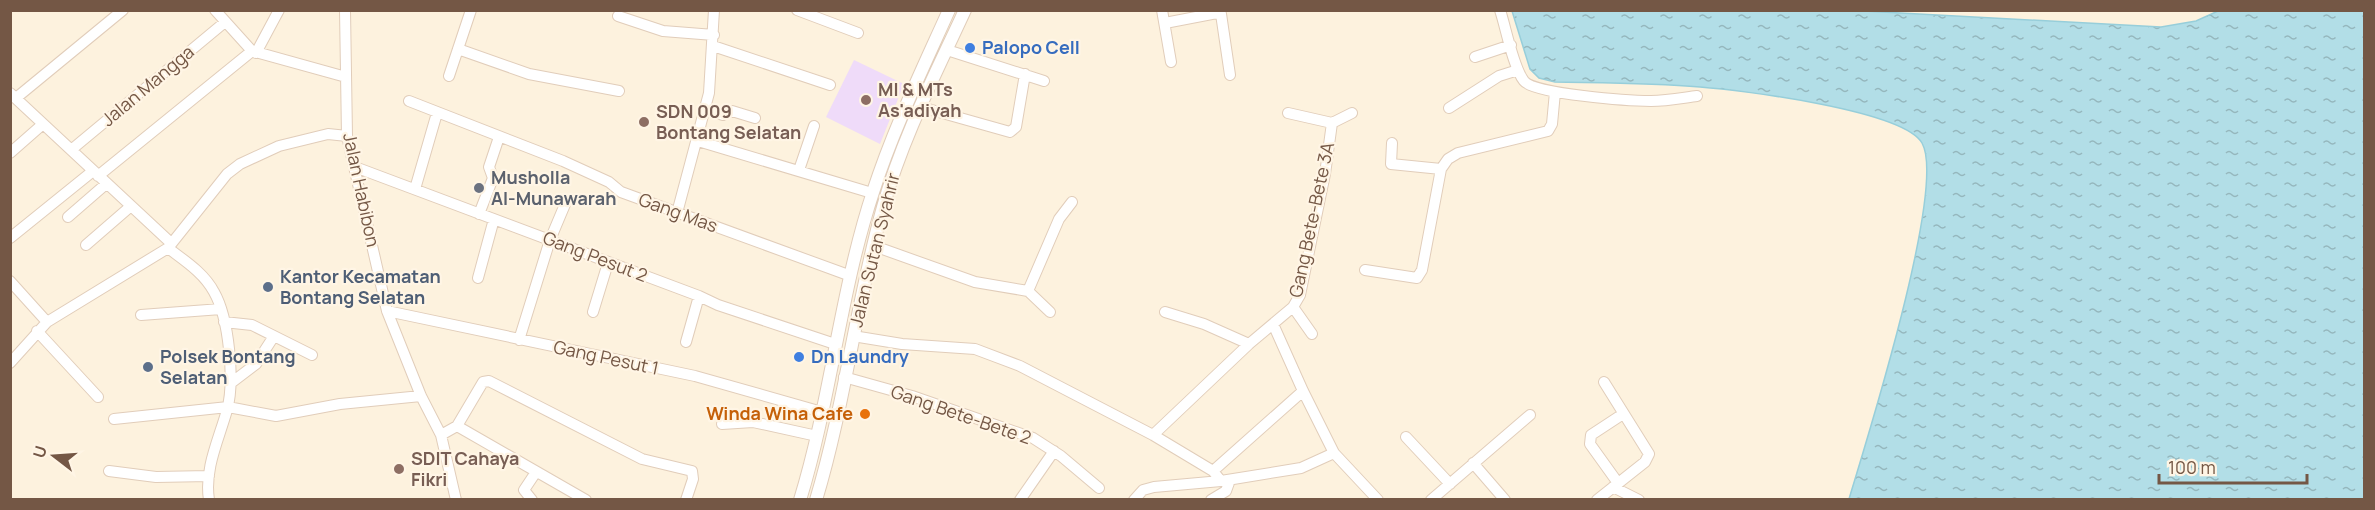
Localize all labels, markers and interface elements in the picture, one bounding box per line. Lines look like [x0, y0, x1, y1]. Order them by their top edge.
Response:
place label: Palopo Cell [982, 35, 1080, 59]
street label: Jalan Mangga [96, 39, 199, 131]
marker: Palopo Cell [963, 41, 977, 55]
place label: MI & MTs As'adiyah [878, 77, 961, 122]
marker: MI & MTs As'adiyah [859, 93, 873, 107]
place label: SDN 009 Bontang Selatan [656, 99, 801, 144]
marker: SDN 009 Bontang Selatan [637, 115, 651, 129]
street label: Jalan Habibon [338, 131, 386, 249]
street label: Gang Bete-Bete 3A [1283, 139, 1339, 300]
place label: Musholla Al-Munawarah [491, 165, 616, 210]
street label: Jalan Sutan Syahrir [843, 170, 905, 329]
marker: Musholla Al-Munawarah [472, 181, 486, 195]
street label: Gang Mas [636, 187, 721, 237]
street label: Gang Pesut 2 [540, 225, 651, 287]
place label: Kantor Kecamatan Bontang Selatan [280, 264, 441, 309]
marker: Kantor Kecamatan Bontang Selatan [261, 280, 275, 294]
street label: Gang Pesut 1 [551, 334, 661, 380]
place label: Polsek Bontang Selatan [160, 344, 296, 389]
place label: Dn Laundry [811, 344, 909, 368]
marker: Dn Laundry [792, 350, 806, 364]
marker: Polsek Bontang Selatan [141, 360, 155, 374]
street label: Gang Bete-Bete 2 [888, 379, 1035, 449]
place label: Winda Wina Cafe [706, 401, 853, 425]
marker: Winda Wina Cafe [858, 407, 872, 421]
north arrow [24, 426, 84, 486]
text: U [27, 443, 52, 460]
place label: SDIT Cahaya Fikri [411, 446, 519, 491]
scale bar [2159, 447, 2308, 485]
text: 100 m [2168, 455, 2216, 479]
marker: SDIT Cahaya Fikri [392, 462, 406, 476]

